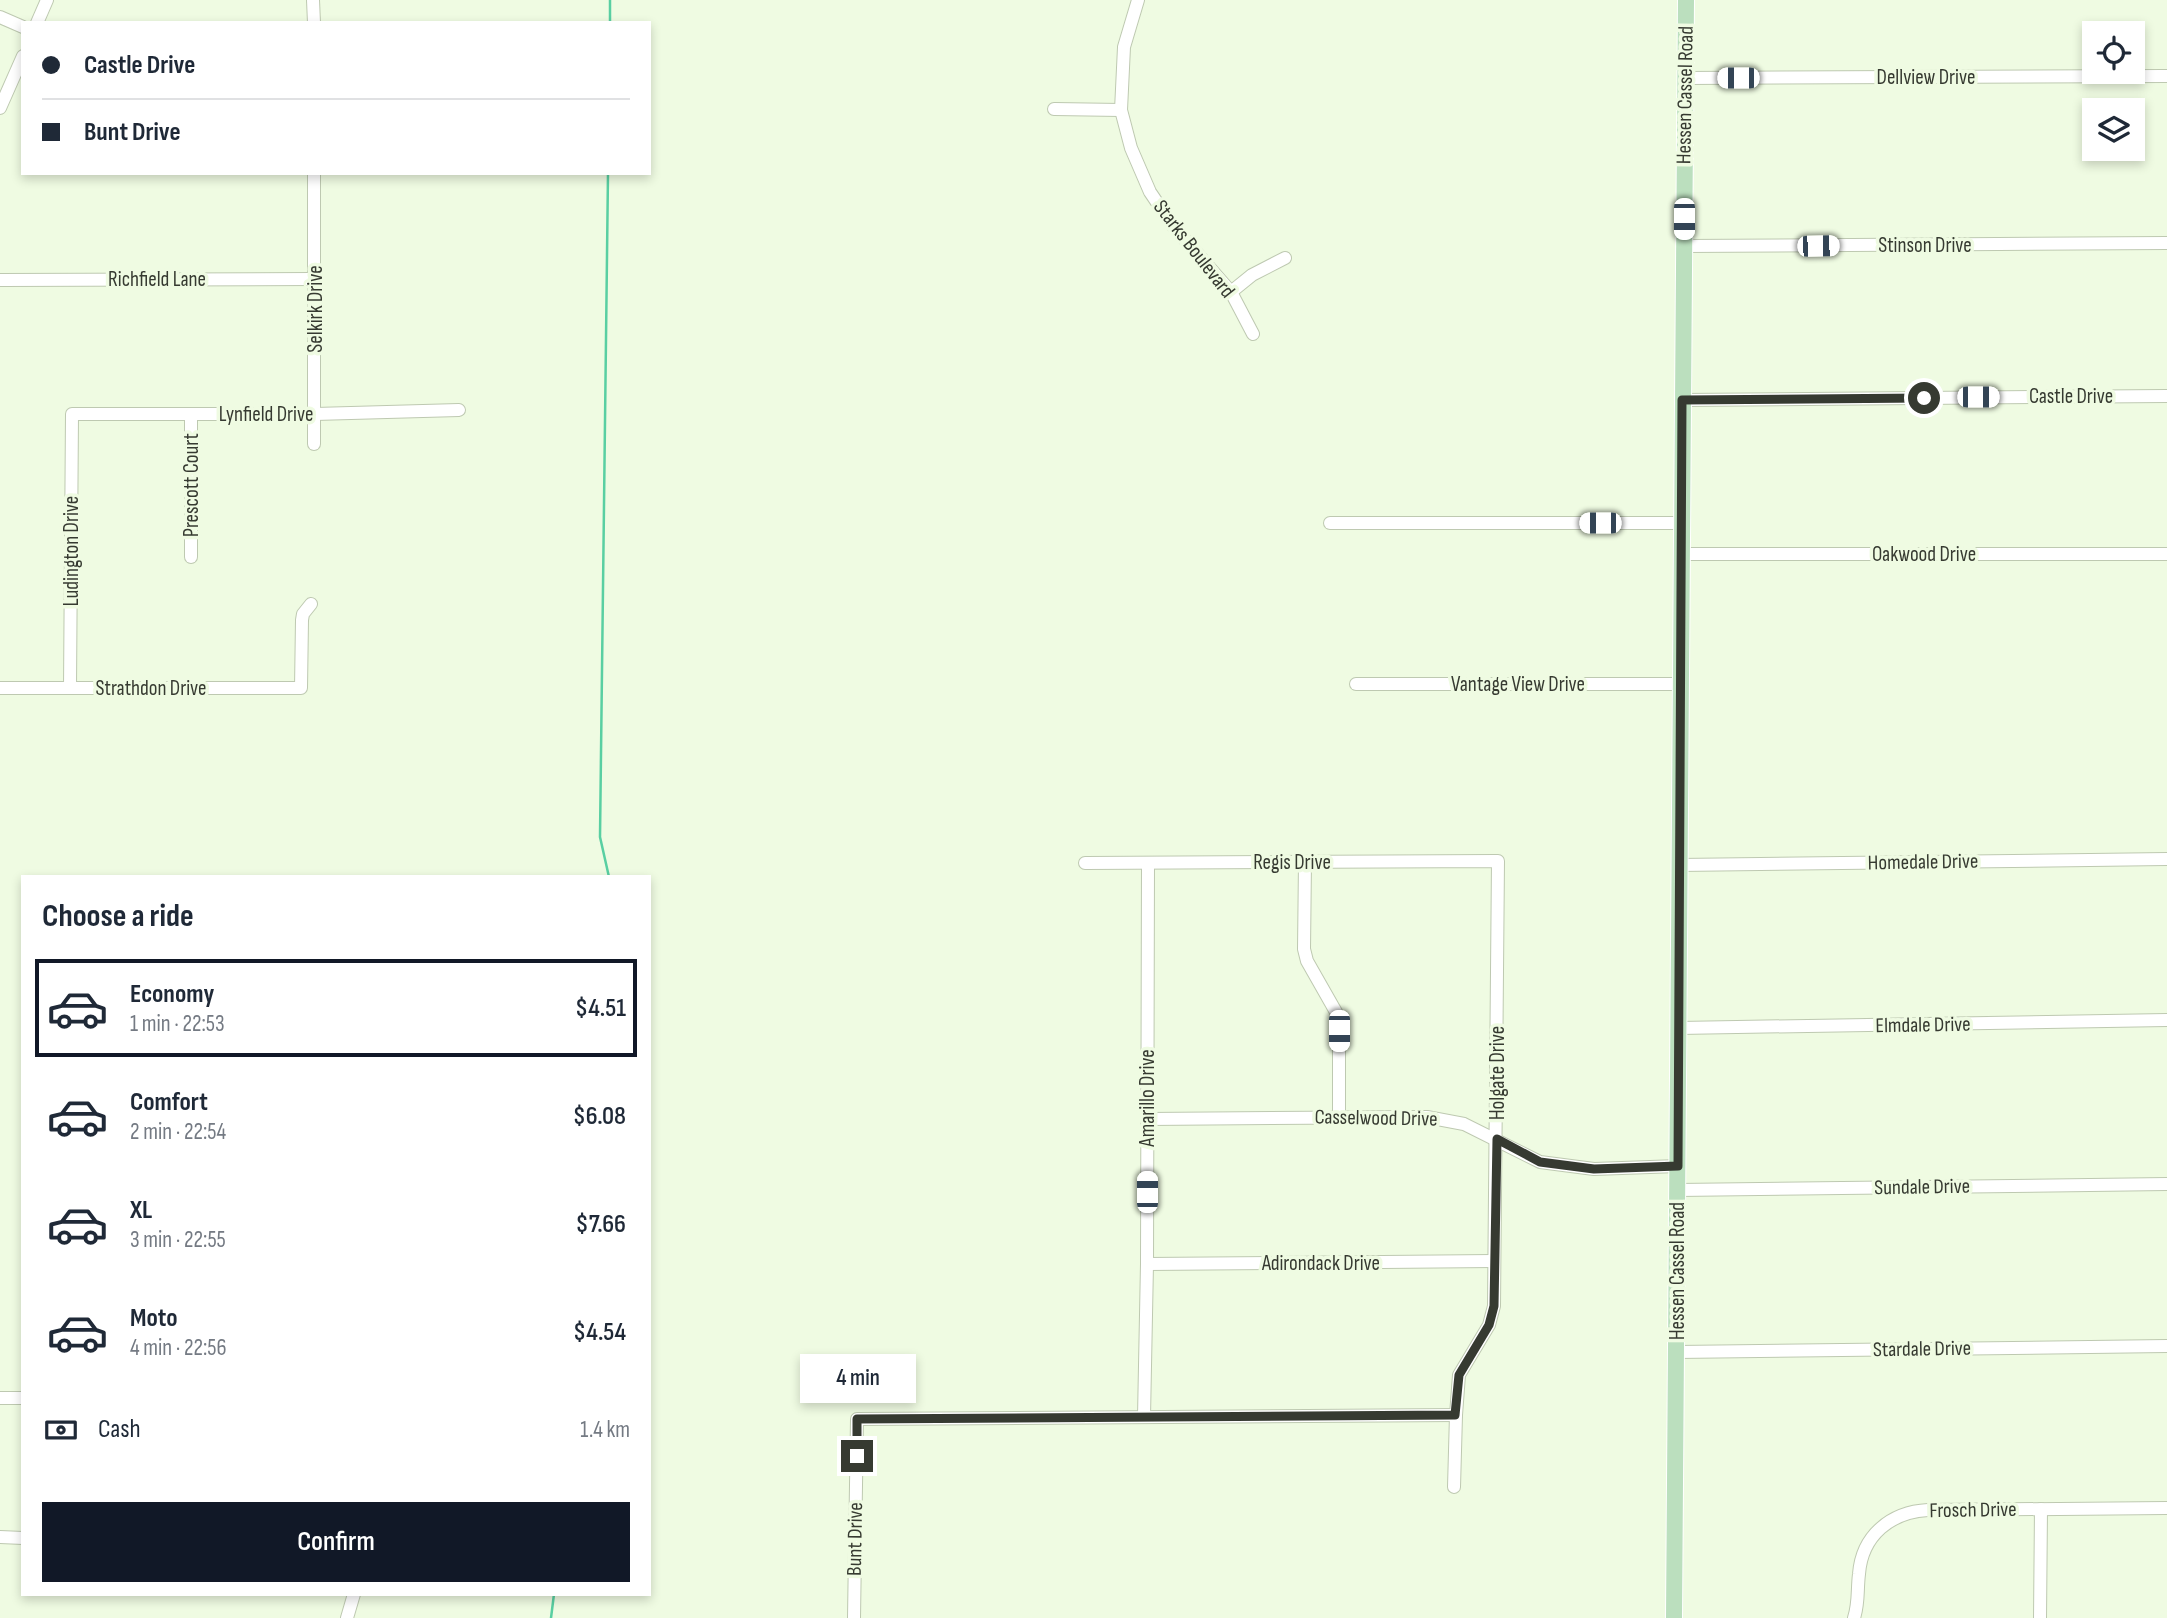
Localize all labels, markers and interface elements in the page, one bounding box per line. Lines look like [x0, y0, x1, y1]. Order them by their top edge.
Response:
map controls [2082, 21, 2145, 161]
button: locate [2082, 21, 2145, 84]
street label: Hessen Cassel Road [1671, 26, 1699, 164]
text: Castle Drive [84, 50, 195, 81]
street label: Dellview Drive [1877, 65, 1975, 90]
car [1718, 68, 1760, 89]
button: layers [2082, 98, 2145, 161]
text: Bunt Drive [84, 117, 181, 148]
street label: Starks Boulevard [1148, 195, 1240, 303]
car [1674, 198, 1695, 240]
street label: Stinson Drive [1878, 233, 1972, 258]
car [1797, 235, 1840, 257]
street label: Selkirk Drive [303, 265, 328, 353]
street label: Richfield Lane [108, 267, 206, 292]
route start [1908, 382, 1940, 414]
street label: Castle Drive [2029, 384, 2113, 409]
car [1958, 387, 2000, 408]
street label: Lynfield Drive [219, 402, 313, 427]
street label: Prescott Court [179, 433, 204, 537]
street label: Ludington Drive [59, 496, 84, 606]
car [1580, 513, 1622, 534]
street label: Oakwood Drive [1872, 542, 1976, 567]
street label: Vantage View Drive [1451, 672, 1585, 697]
street label: Strathdon Drive [95, 676, 207, 701]
street label: Homedale Drive [1868, 849, 1978, 875]
street label: Regis Drive [1253, 850, 1331, 875]
text: Choose a ride [42, 897, 194, 936]
icon: car [46, 977, 109, 1040]
text: Economy [130, 979, 214, 1010]
text: $4.51 [575, 993, 626, 1024]
text: 1 min · 22:53 [130, 1010, 225, 1038]
car [1329, 1010, 1350, 1052]
street label: Elmdale Drive [1875, 1012, 1971, 1038]
street label: Holgate Drive [1485, 1026, 1510, 1120]
street label: Amarillo Drive [1135, 1049, 1160, 1148]
icon: car [46, 1085, 109, 1148]
text: Comfort [130, 1087, 208, 1118]
text: $6.08 [573, 1101, 626, 1132]
street label: Casselwood Drive [1314, 1104, 1438, 1132]
text: 2 min · 22:54 [130, 1118, 226, 1146]
car [1137, 1171, 1158, 1213]
street label: Sundale Drive [1874, 1174, 1970, 1200]
icon: car [46, 1193, 109, 1256]
text: XL [130, 1195, 152, 1226]
street label: Hessen Cassel Road [1665, 1202, 1690, 1340]
text: $7.66 [576, 1209, 626, 1240]
text: 3 min · 22:55 [130, 1226, 226, 1254]
street label: Adirondack Drive [1261, 1251, 1380, 1276]
icon: car [46, 1301, 109, 1364]
text: Moto [130, 1303, 178, 1334]
text: $4.54 [573, 1317, 626, 1348]
text: 4 min · 22:56 [130, 1334, 227, 1362]
street label: Stardale Drive [1873, 1336, 1971, 1362]
callout: 4 min [799, 1354, 915, 1404]
text: 4 min [836, 1364, 880, 1392]
icon: cash [42, 1411, 80, 1449]
text: Cash [98, 1414, 141, 1445]
text: 1.4 km [580, 1416, 630, 1444]
route end [841, 1440, 873, 1472]
street label: Frosch Drive [1929, 1497, 2017, 1523]
button: Confirm [42, 1502, 630, 1582]
street label: Bunt Drive [842, 1502, 868, 1576]

